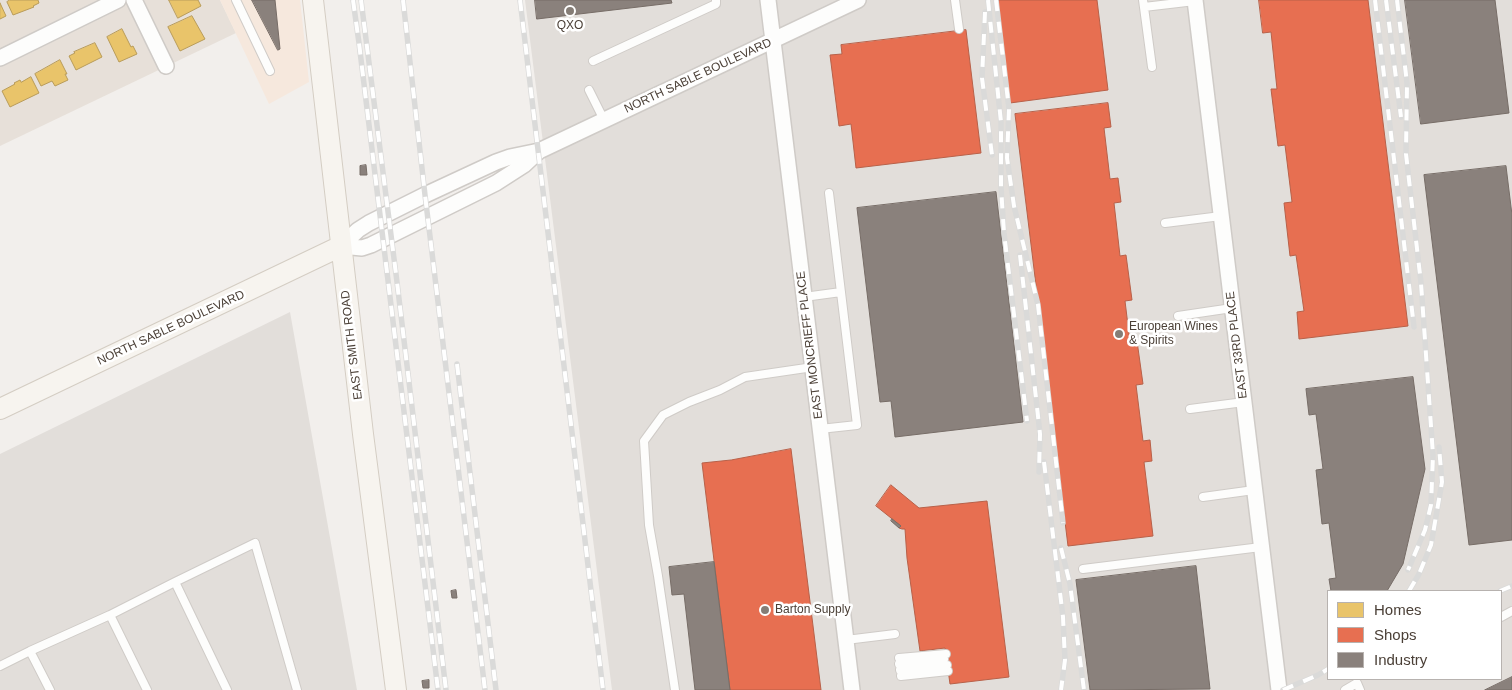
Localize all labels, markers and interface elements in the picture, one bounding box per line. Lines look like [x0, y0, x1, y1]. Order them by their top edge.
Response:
marker: QXO [564, 5, 576, 17]
place label: QXO [557, 19, 583, 33]
street label: NORTH SABLE BOULEVARD [622, 35, 774, 117]
street label: EAST MONCRIEFF PLACE [794, 270, 826, 420]
street label: NORTH SABLE BOULEVARD [95, 287, 247, 369]
street label: EAST SMITH ROAD [338, 290, 366, 400]
street label: EAST 33RD PLACE [1223, 291, 1251, 399]
place label: European Wines & Spirits [1129, 320, 1218, 348]
marker: European Wines & Spirits [1113, 328, 1125, 340]
legend [1327, 590, 1502, 680]
text: Homes [1374, 601, 1422, 618]
place label: Barton Supply [775, 603, 850, 617]
marker: Barton Supply [759, 604, 771, 616]
text: Shops [1374, 626, 1417, 643]
text: Industry [1374, 651, 1427, 668]

